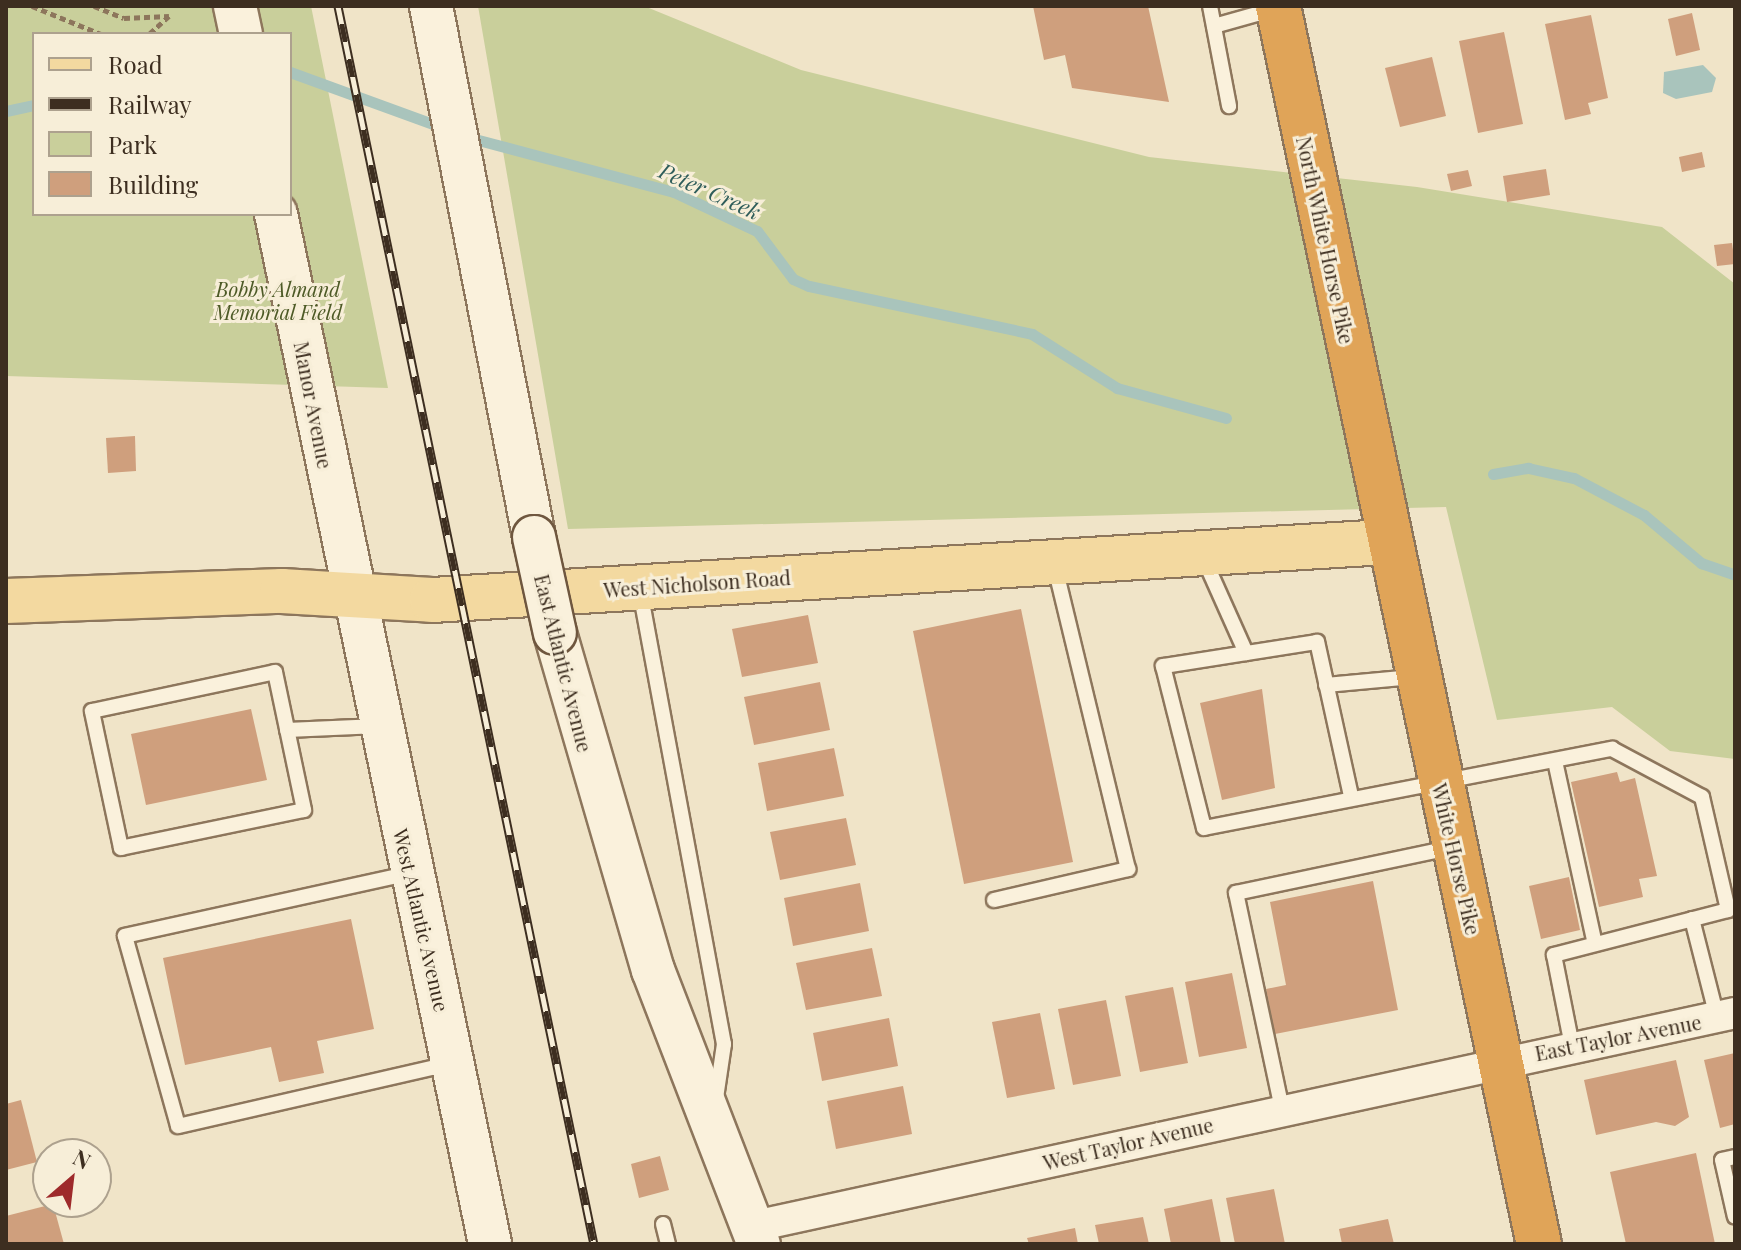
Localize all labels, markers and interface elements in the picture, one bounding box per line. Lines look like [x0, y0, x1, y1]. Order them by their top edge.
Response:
legend [32, 32, 292, 216]
text: Road [108, 48, 163, 80]
text: Railway [108, 88, 192, 120]
text: Park [108, 128, 157, 160]
street label: North White Horse Pike [1292, 134, 1360, 346]
water label: Peter Creek [655, 157, 765, 225]
text: Building [108, 168, 198, 200]
park label: Bobby Almand Memorial Field [213, 276, 343, 323]
street label: Manor Avenue [290, 339, 338, 471]
street label: West Nicholson Road [602, 564, 792, 602]
street label: East Atlantic Avenue [530, 571, 598, 755]
street label: White Horse Pike [1428, 781, 1486, 937]
street label: West Atlantic Avenue [389, 825, 455, 1015]
street label: East Taylor Avenue [1532, 1009, 1704, 1065]
street label: West Taylor Avenue [1040, 1112, 1216, 1174]
north arrow [32, 1138, 112, 1218]
text: N [68, 1142, 96, 1176]

